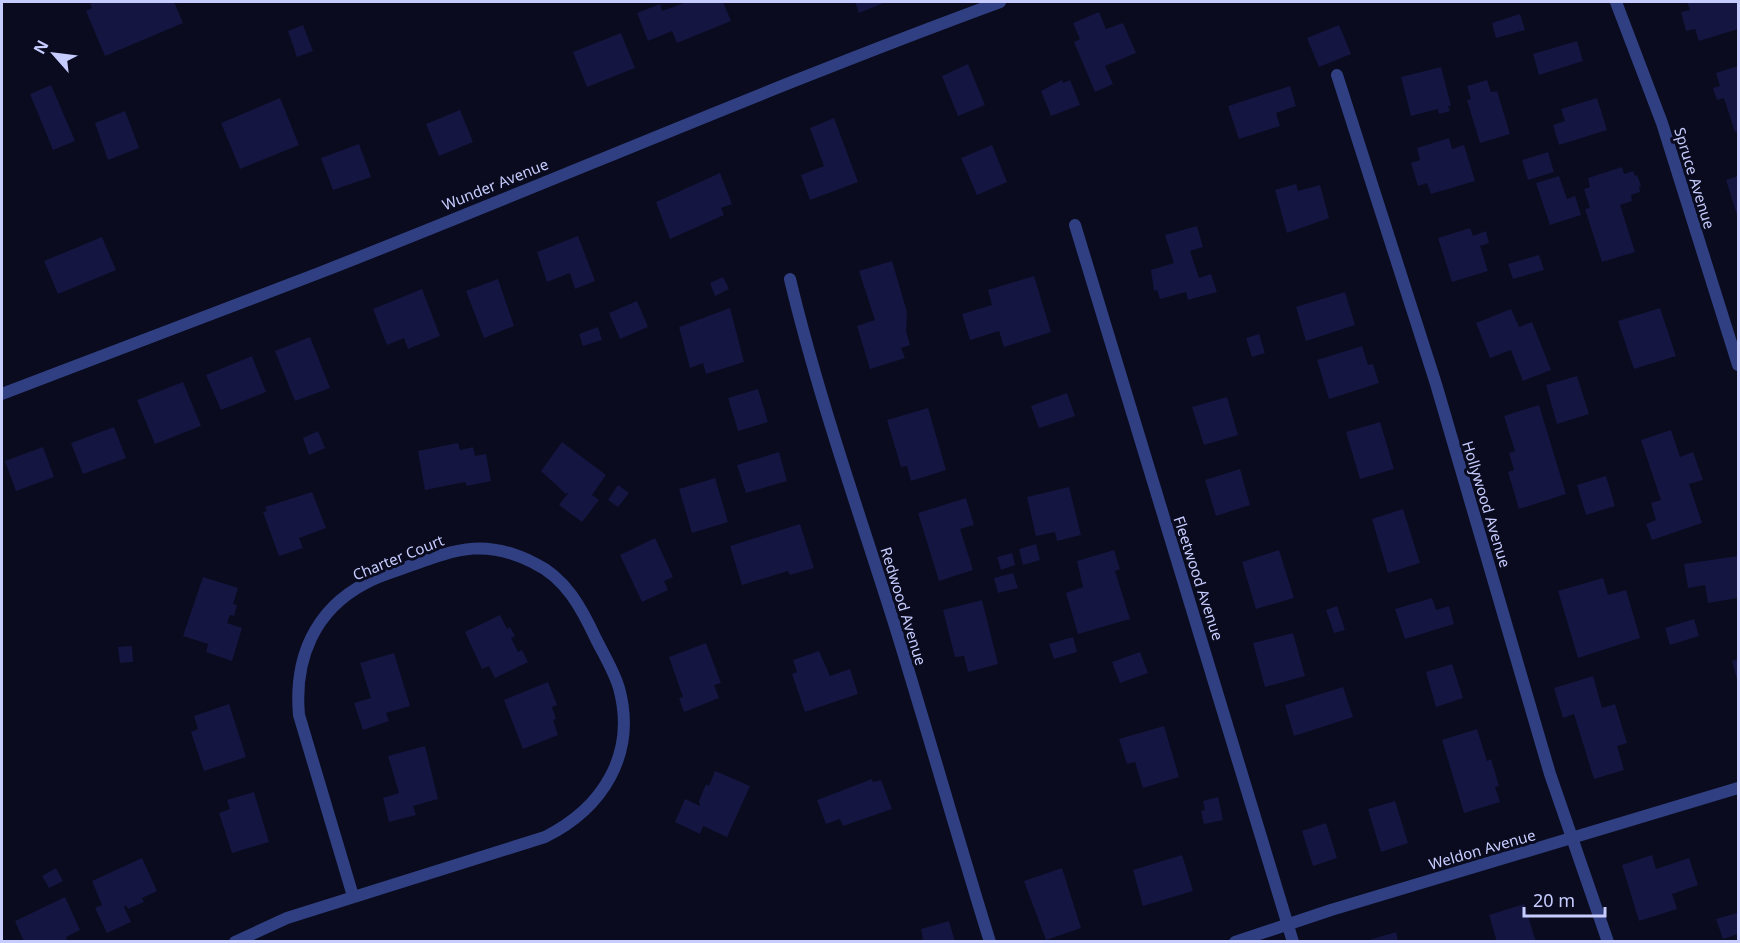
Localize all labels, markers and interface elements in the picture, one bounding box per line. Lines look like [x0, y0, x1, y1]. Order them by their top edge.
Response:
north arrow [24, 24, 84, 84]
text: N [28, 36, 54, 58]
street label: Spruce Avenue [1670, 125, 1720, 231]
street label: Wunder Avenue [439, 154, 551, 214]
street label: Hollywood Avenue [1458, 438, 1516, 570]
street label: Fleetwood Avenue [1169, 513, 1229, 643]
street label: Charter Court [349, 529, 447, 584]
street label: Redwood Avenue [876, 544, 932, 668]
street label: Weldon Avenue [1426, 824, 1538, 874]
scale bar [1524, 880, 1605, 918]
text: 20 m [1533, 888, 1575, 912]

